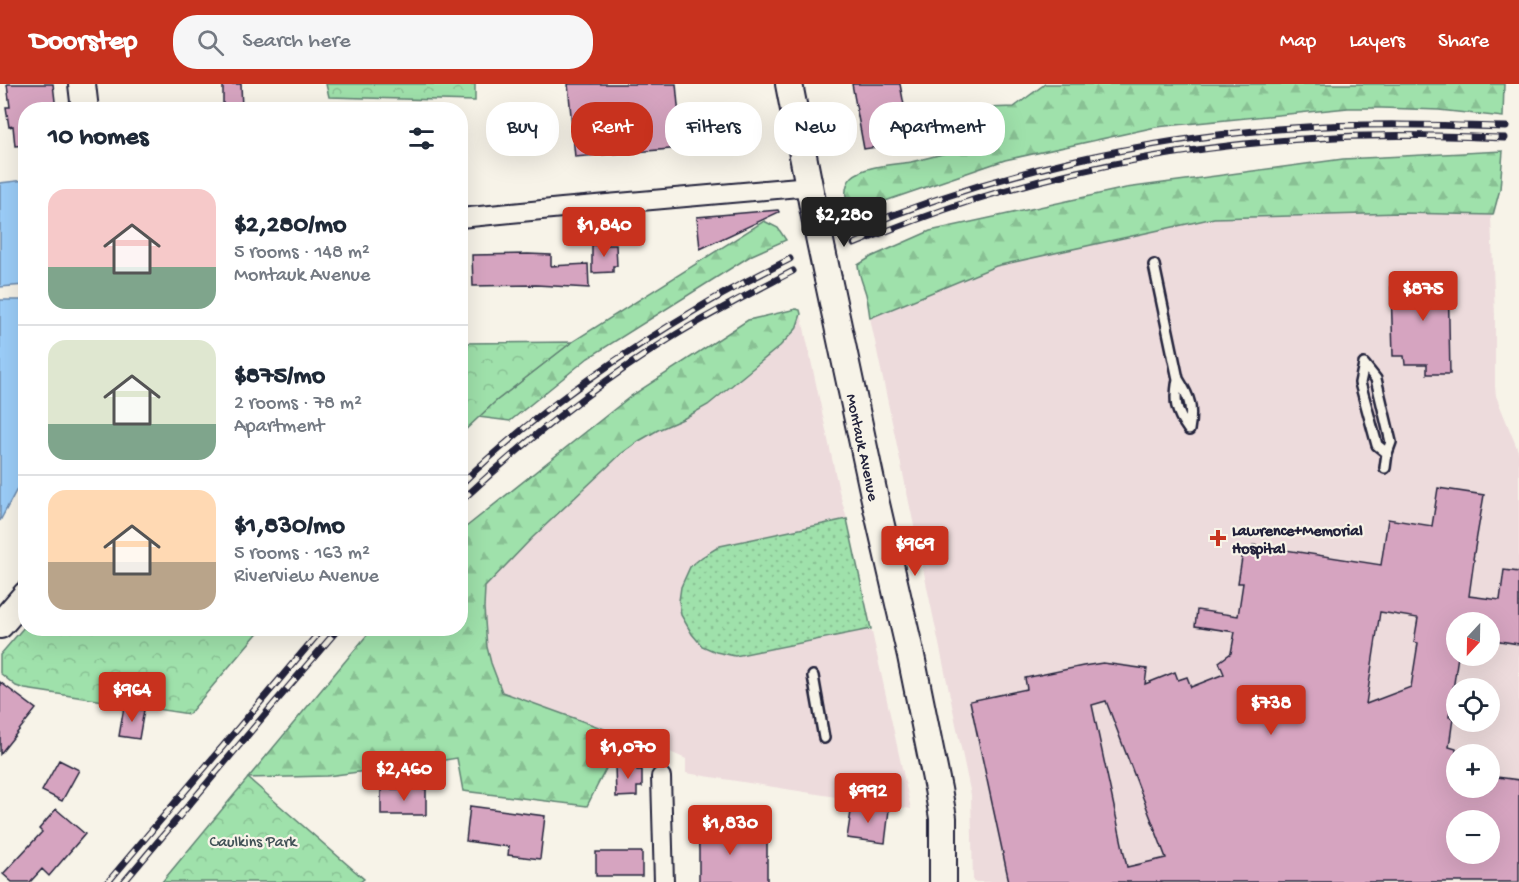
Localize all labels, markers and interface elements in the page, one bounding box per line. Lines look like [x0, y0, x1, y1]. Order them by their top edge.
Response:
search box [173, 15, 593, 69]
text: Doorstep [30, 26, 137, 59]
icon: search [194, 26, 227, 59]
text: Search here [242, 29, 351, 55]
text: Map [1280, 30, 1316, 55]
text: Layers [1349, 30, 1405, 55]
text: Share [1438, 30, 1489, 55]
chip: Buy [486, 102, 559, 156]
chip: Rent [571, 102, 653, 156]
chip: Filters [665, 102, 762, 156]
chip: New [774, 102, 857, 156]
chip: Apartment [869, 102, 1005, 156]
icon: filters [405, 122, 438, 155]
text: 10 homes [48, 123, 148, 154]
pin: $2,280 [795, 197, 893, 248]
text: $2,280 [815, 205, 873, 228]
pin: $1,840 [555, 207, 653, 258]
text: $2,280/mo [234, 211, 347, 242]
icon: home [96, 213, 168, 285]
text: $1,840 [576, 215, 632, 238]
text: 5 rooms · 148 m² [234, 242, 370, 265]
text: Montauk Avenue [234, 265, 370, 288]
pin: $875 [1387, 271, 1459, 322]
text: $875 [1403, 279, 1443, 302]
text: $875/mo [234, 362, 325, 393]
icon: home [96, 364, 168, 436]
street label: Montauk Avenue [840, 392, 881, 504]
text: 2 rooms · 78 m² [234, 393, 362, 416]
text: Apartment [234, 416, 324, 439]
text: $1,830/mo [234, 512, 345, 543]
icon: home [96, 514, 168, 586]
place label: Lawrence+Memorial Hospital [1232, 523, 1363, 560]
pin: $969 [879, 526, 951, 577]
marker: Lawrence+Memorial Hospital [1209, 529, 1227, 547]
text: $969 [895, 534, 935, 557]
text: 5 rooms · 163 m² [234, 543, 370, 566]
text: Riverview Avenue [234, 566, 379, 589]
north arrow [1446, 612, 1500, 666]
map controls [1446, 612, 1500, 864]
pin: $964 [96, 672, 168, 723]
button: locate [1446, 678, 1500, 732]
text: $964 [113, 680, 151, 703]
pin: $738 [1235, 685, 1307, 736]
text: $738 [1251, 693, 1291, 716]
pin: $1,070 [579, 729, 677, 780]
text: $1,070 [600, 737, 656, 760]
button: + [1446, 744, 1500, 798]
pin: $2,460 [355, 751, 453, 802]
text: $2,460 [376, 759, 432, 782]
pin: $992 [832, 773, 904, 824]
text: $992 [849, 781, 887, 804]
pin: $1,830 [681, 805, 779, 856]
button: − [1446, 810, 1500, 864]
text: $1,830 [702, 813, 758, 836]
park label: Caulkins Park [210, 834, 298, 853]

